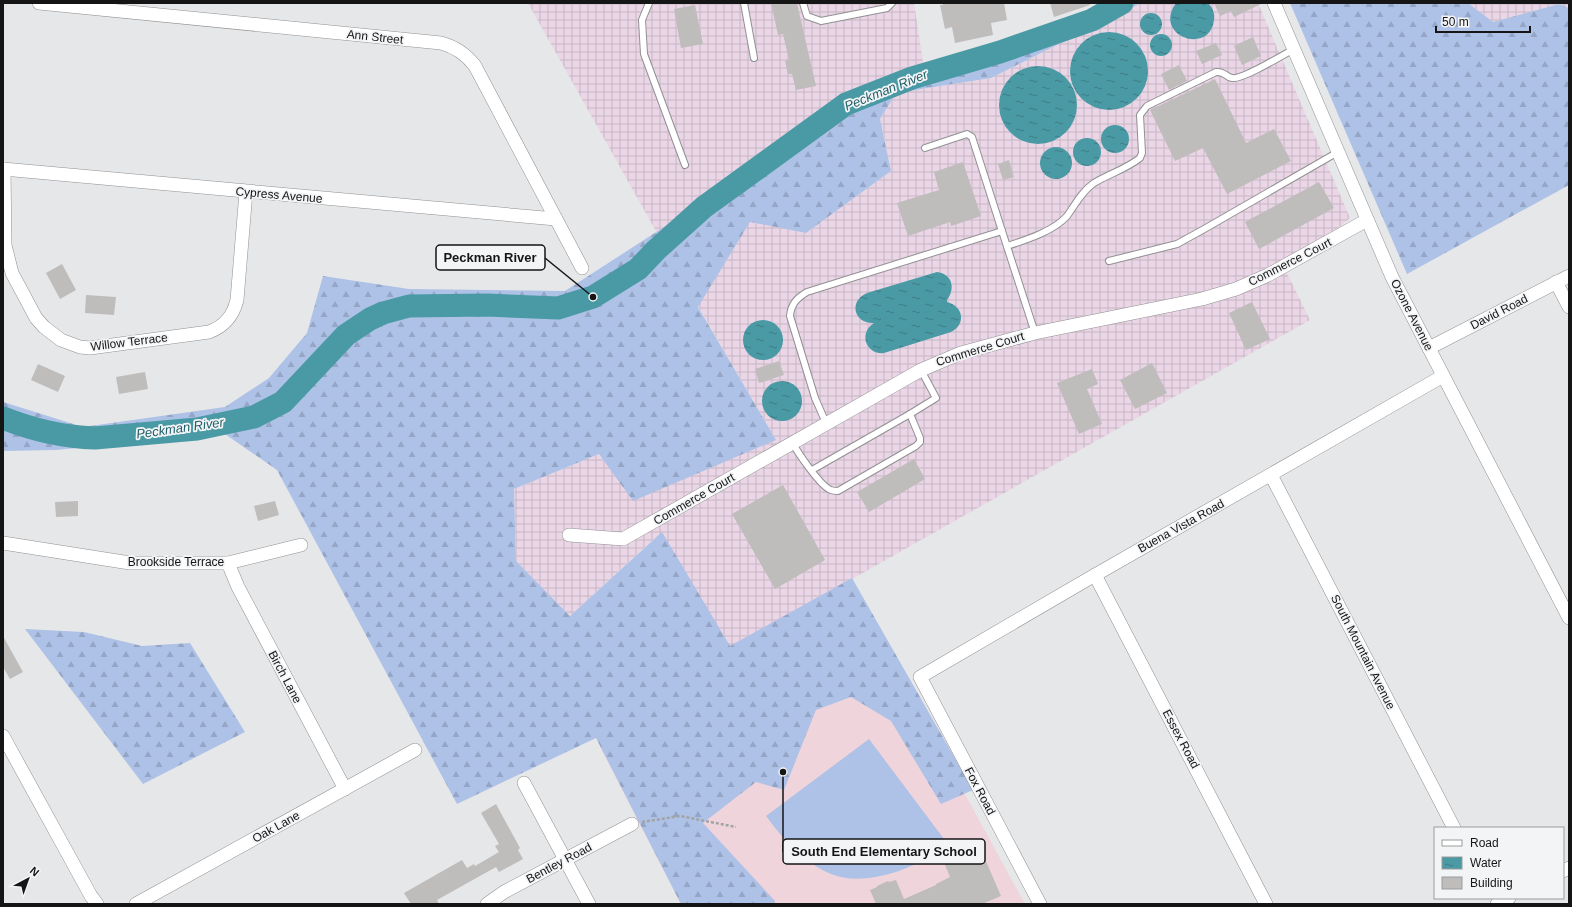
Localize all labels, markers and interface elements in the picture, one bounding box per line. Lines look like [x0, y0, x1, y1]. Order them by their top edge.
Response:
scale bar [1436, 8, 1530, 34]
text: 50 m [1442, 15, 1469, 29]
street label: Ann Street [346, 27, 405, 47]
water label: Peckman River [842, 66, 930, 113]
street label: Cypress Avenue [235, 184, 323, 206]
street label: Commerce Court [1246, 235, 1334, 289]
callout: Peckman River [436, 245, 545, 270]
text: Peckman River [443, 250, 537, 265]
street label: Ozone Avenue [1388, 277, 1436, 353]
street label: David Road [1468, 292, 1530, 332]
street label: Commerce Court [934, 329, 1026, 369]
street label: Willow Terrace [90, 330, 169, 354]
water label: Peckman River [135, 414, 225, 442]
street label: Commerce Court [651, 470, 738, 528]
street label: Buena Vista Road [1135, 496, 1227, 556]
street label: Brookside Terrace [128, 555, 225, 569]
street label: South Mountain Avenue [1328, 592, 1398, 712]
street label: Birch Lane [265, 648, 305, 706]
street label: Essex Road [1160, 707, 1202, 771]
street label: Fox Road [962, 765, 998, 817]
street label: Oak Lane [250, 808, 302, 846]
legend [1434, 827, 1564, 899]
text: Road [1470, 836, 1499, 850]
callout: South End Elementary School [783, 839, 985, 864]
street label: Bentley Road [524, 840, 594, 886]
text: South End Elementary School [791, 844, 977, 859]
text: Water [1470, 856, 1502, 870]
north arrow [8, 859, 48, 899]
text: N [28, 864, 42, 879]
text: Building [1470, 876, 1513, 890]

